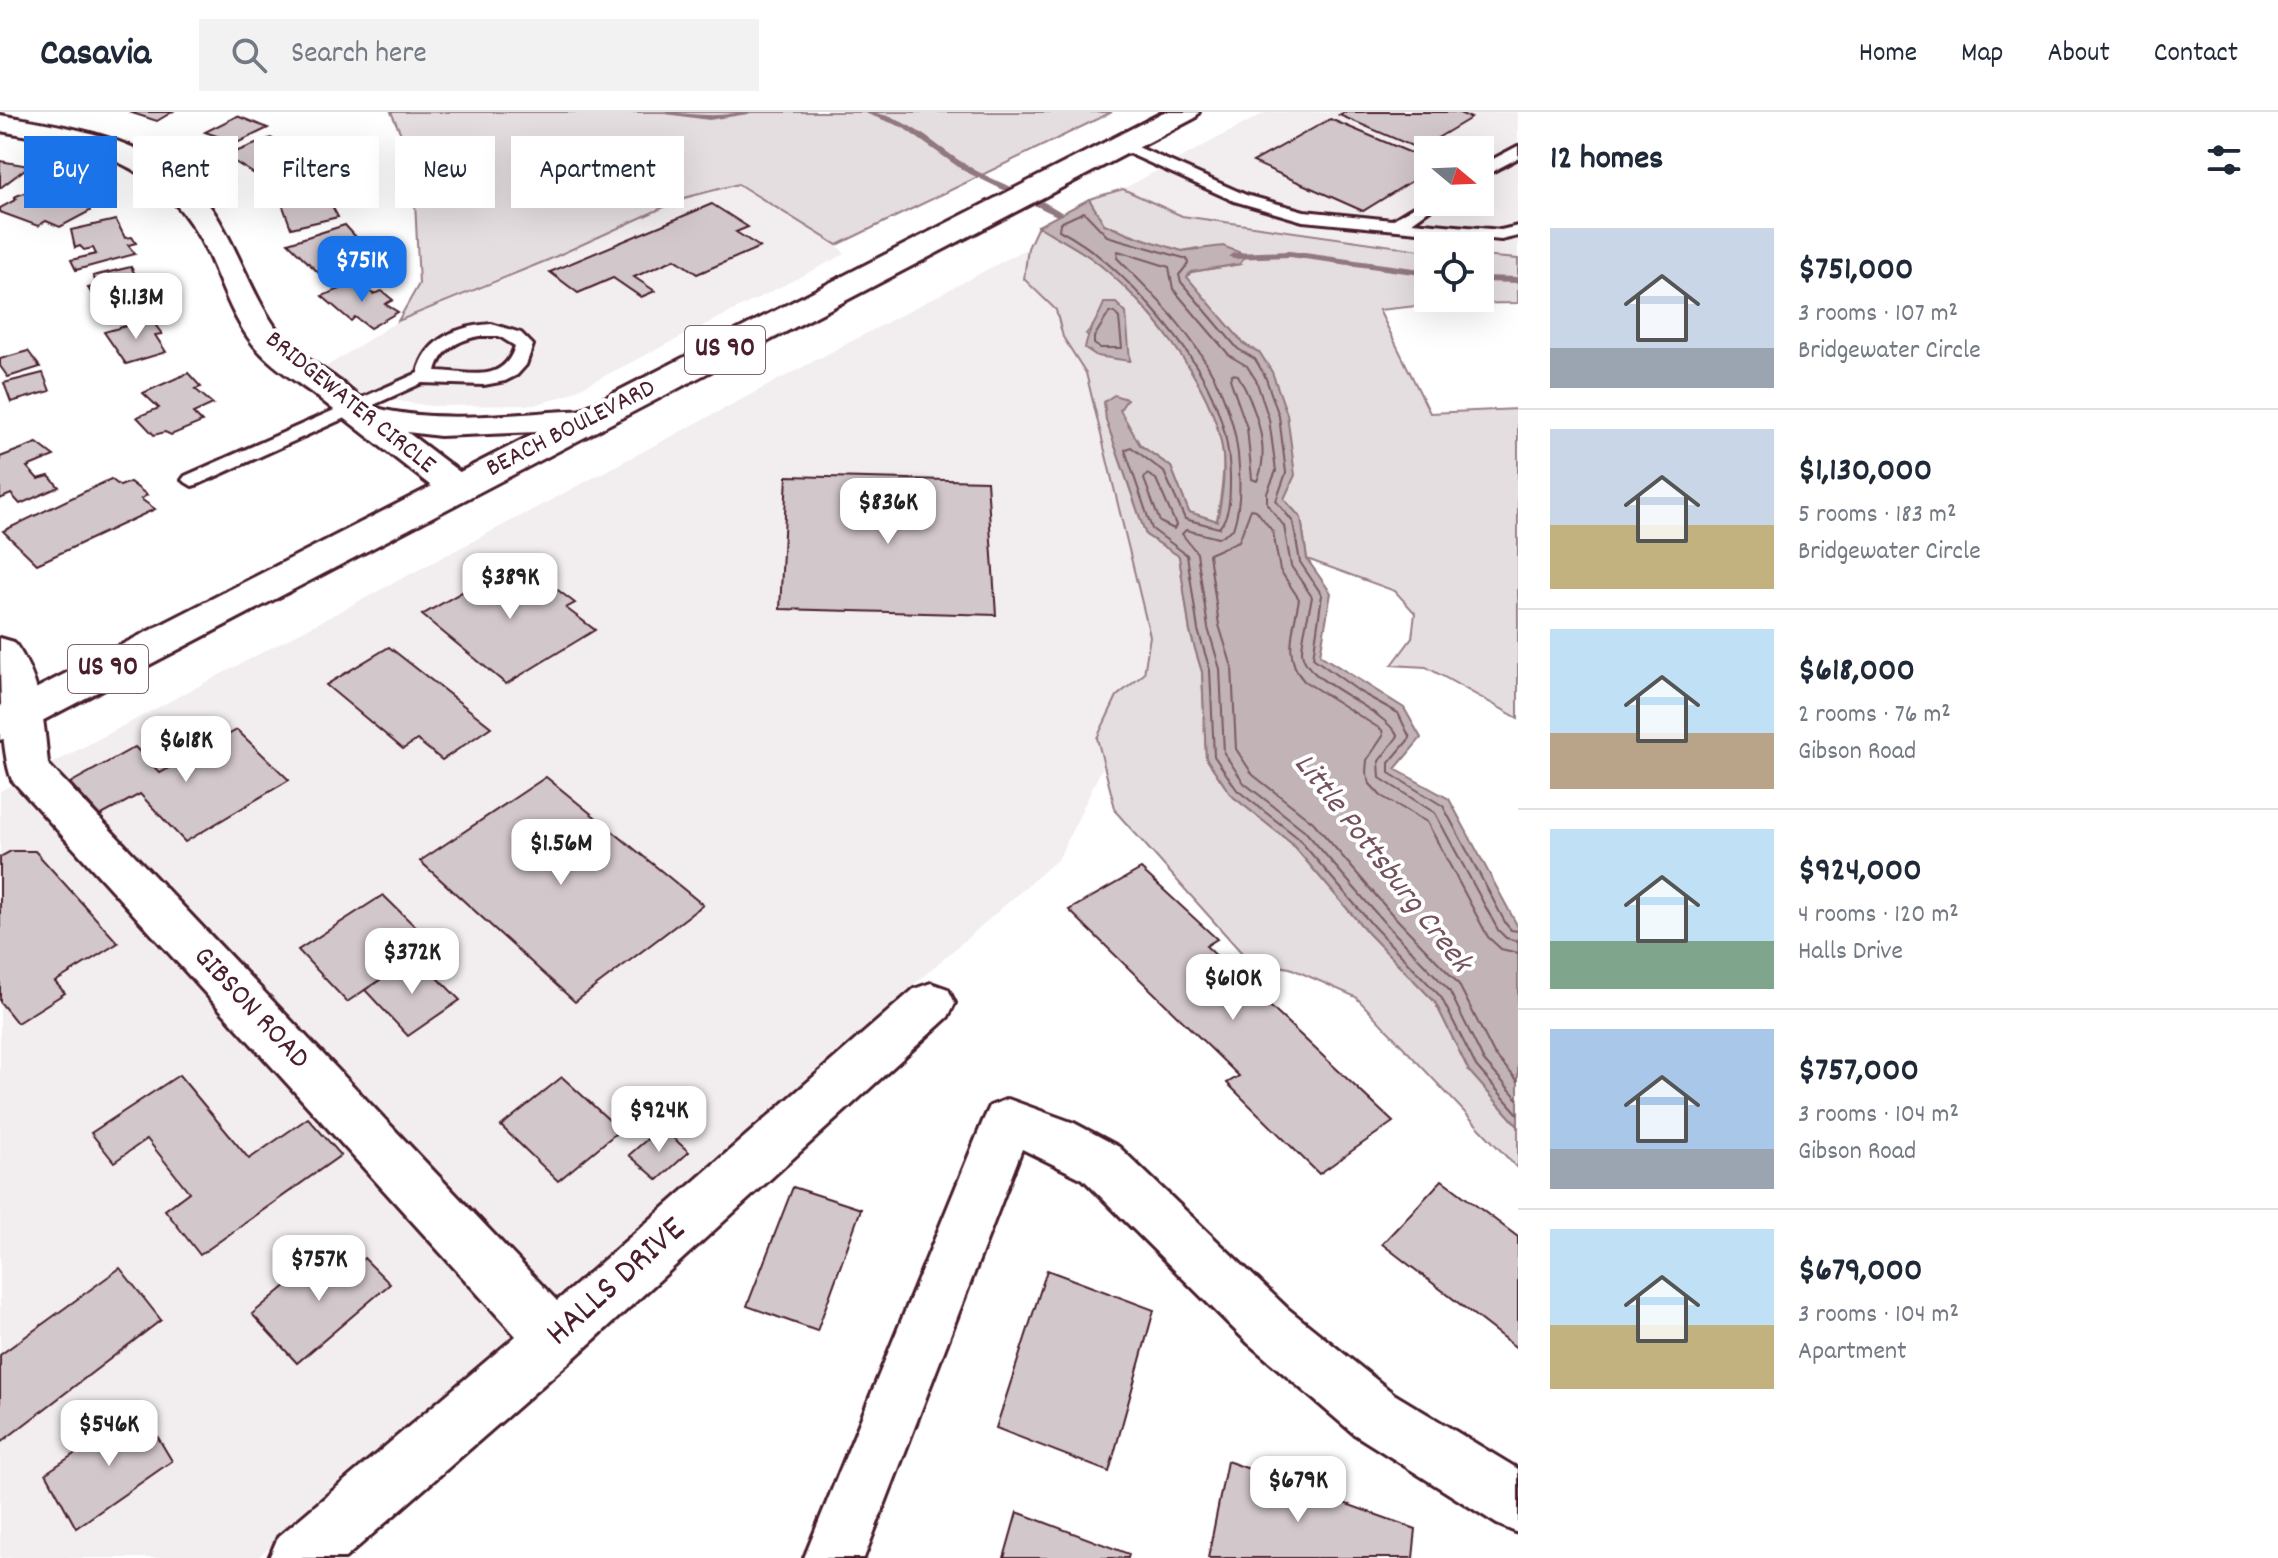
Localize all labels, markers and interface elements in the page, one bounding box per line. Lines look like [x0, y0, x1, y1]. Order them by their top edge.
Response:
search box [199, 19, 759, 91]
text: Casavia [40, 28, 151, 83]
icon: search [227, 33, 271, 77]
text: Search here [291, 34, 427, 77]
text: Home [1859, 35, 1917, 75]
text: Map [1961, 35, 2003, 75]
text: About [2047, 35, 2110, 75]
text: Contact [2154, 35, 2238, 75]
chip: Buy [24, 136, 117, 208]
chip: Rent [133, 136, 238, 208]
chip: Filters [254, 136, 379, 208]
chip: New [395, 136, 495, 208]
chip: Apartment [511, 136, 684, 208]
north arrow [1414, 136, 1494, 216]
map controls [1414, 136, 1494, 312]
text: 12 homes [1550, 136, 1663, 185]
icon: filters [2202, 138, 2246, 182]
button: locate [1414, 232, 1494, 312]
pin: $751K [306, 236, 418, 304]
text: $751K [336, 243, 388, 280]
text: $751,000 [1798, 247, 1914, 296]
icon: home [1614, 260, 1710, 356]
pin: $1.13M [71, 273, 201, 341]
text: $1.13M [108, 280, 164, 317]
text: 3 rooms · 107 m² [1798, 296, 1958, 333]
street label: BRIDGEWATER CIRCLE [257, 322, 443, 484]
road number: US 90 [685, 326, 765, 374]
text: Bridgewater Circle [1798, 333, 1981, 370]
street label: BEACH BOULEVARD [480, 370, 662, 488]
text: $1,130,000 [1798, 448, 1932, 497]
icon: home [1614, 461, 1710, 557]
pin: $836K [832, 478, 944, 546]
text: $836K [858, 485, 918, 522]
text: 5 rooms · 183 m² [1798, 497, 1956, 534]
text: Bridgewater Circle [1798, 534, 1981, 571]
pin: $389K [454, 553, 566, 621]
text: $389K [480, 560, 540, 597]
road number: US 90 [68, 645, 148, 693]
text: $618,000 [1798, 648, 1915, 697]
icon: home [1614, 661, 1710, 757]
text: 2 rooms · 76 m² [1798, 697, 1951, 734]
pin: $618K [130, 716, 242, 784]
text: $618K [159, 723, 213, 760]
text: Gibson Road [1798, 734, 1916, 771]
water label: Little Pottsburg Creek [1281, 745, 1483, 986]
pin: $1.56M [496, 819, 626, 887]
text: $1.56M [529, 826, 593, 863]
text: $924,000 [1798, 848, 1922, 897]
icon: home [1614, 861, 1710, 957]
text: 4 rooms · 120 m² [1798, 897, 1959, 934]
pin: $372K [356, 928, 468, 996]
text: Halls Drive [1798, 934, 1903, 971]
text: $372K [383, 935, 441, 972]
street label: GIBSON ROAD [182, 938, 318, 1080]
pin: $610K [1177, 954, 1289, 1022]
text: $610K [1204, 961, 1262, 998]
text: $757,000 [1798, 1048, 1919, 1097]
icon: home [1614, 1061, 1710, 1157]
pin: $924K [603, 1086, 715, 1154]
text: $924K [629, 1093, 689, 1130]
text: 3 rooms · 104 m² [1798, 1097, 1959, 1134]
text: Gibson Road [1798, 1134, 1916, 1171]
street label: HALLS DRIVE [535, 1206, 699, 1360]
pin: $757K [263, 1235, 375, 1303]
text: $757K [290, 1242, 348, 1279]
text: $679,000 [1798, 1248, 1923, 1297]
icon: home [1614, 1261, 1710, 1357]
text: 3 rooms · 104 m² [1798, 1297, 1959, 1334]
text: Apartment [1798, 1334, 1907, 1371]
pin: $546K [53, 1400, 165, 1468]
text: $546K [79, 1407, 139, 1444]
pin: $679K [1242, 1456, 1354, 1524]
text: $679K [1268, 1463, 1328, 1500]

